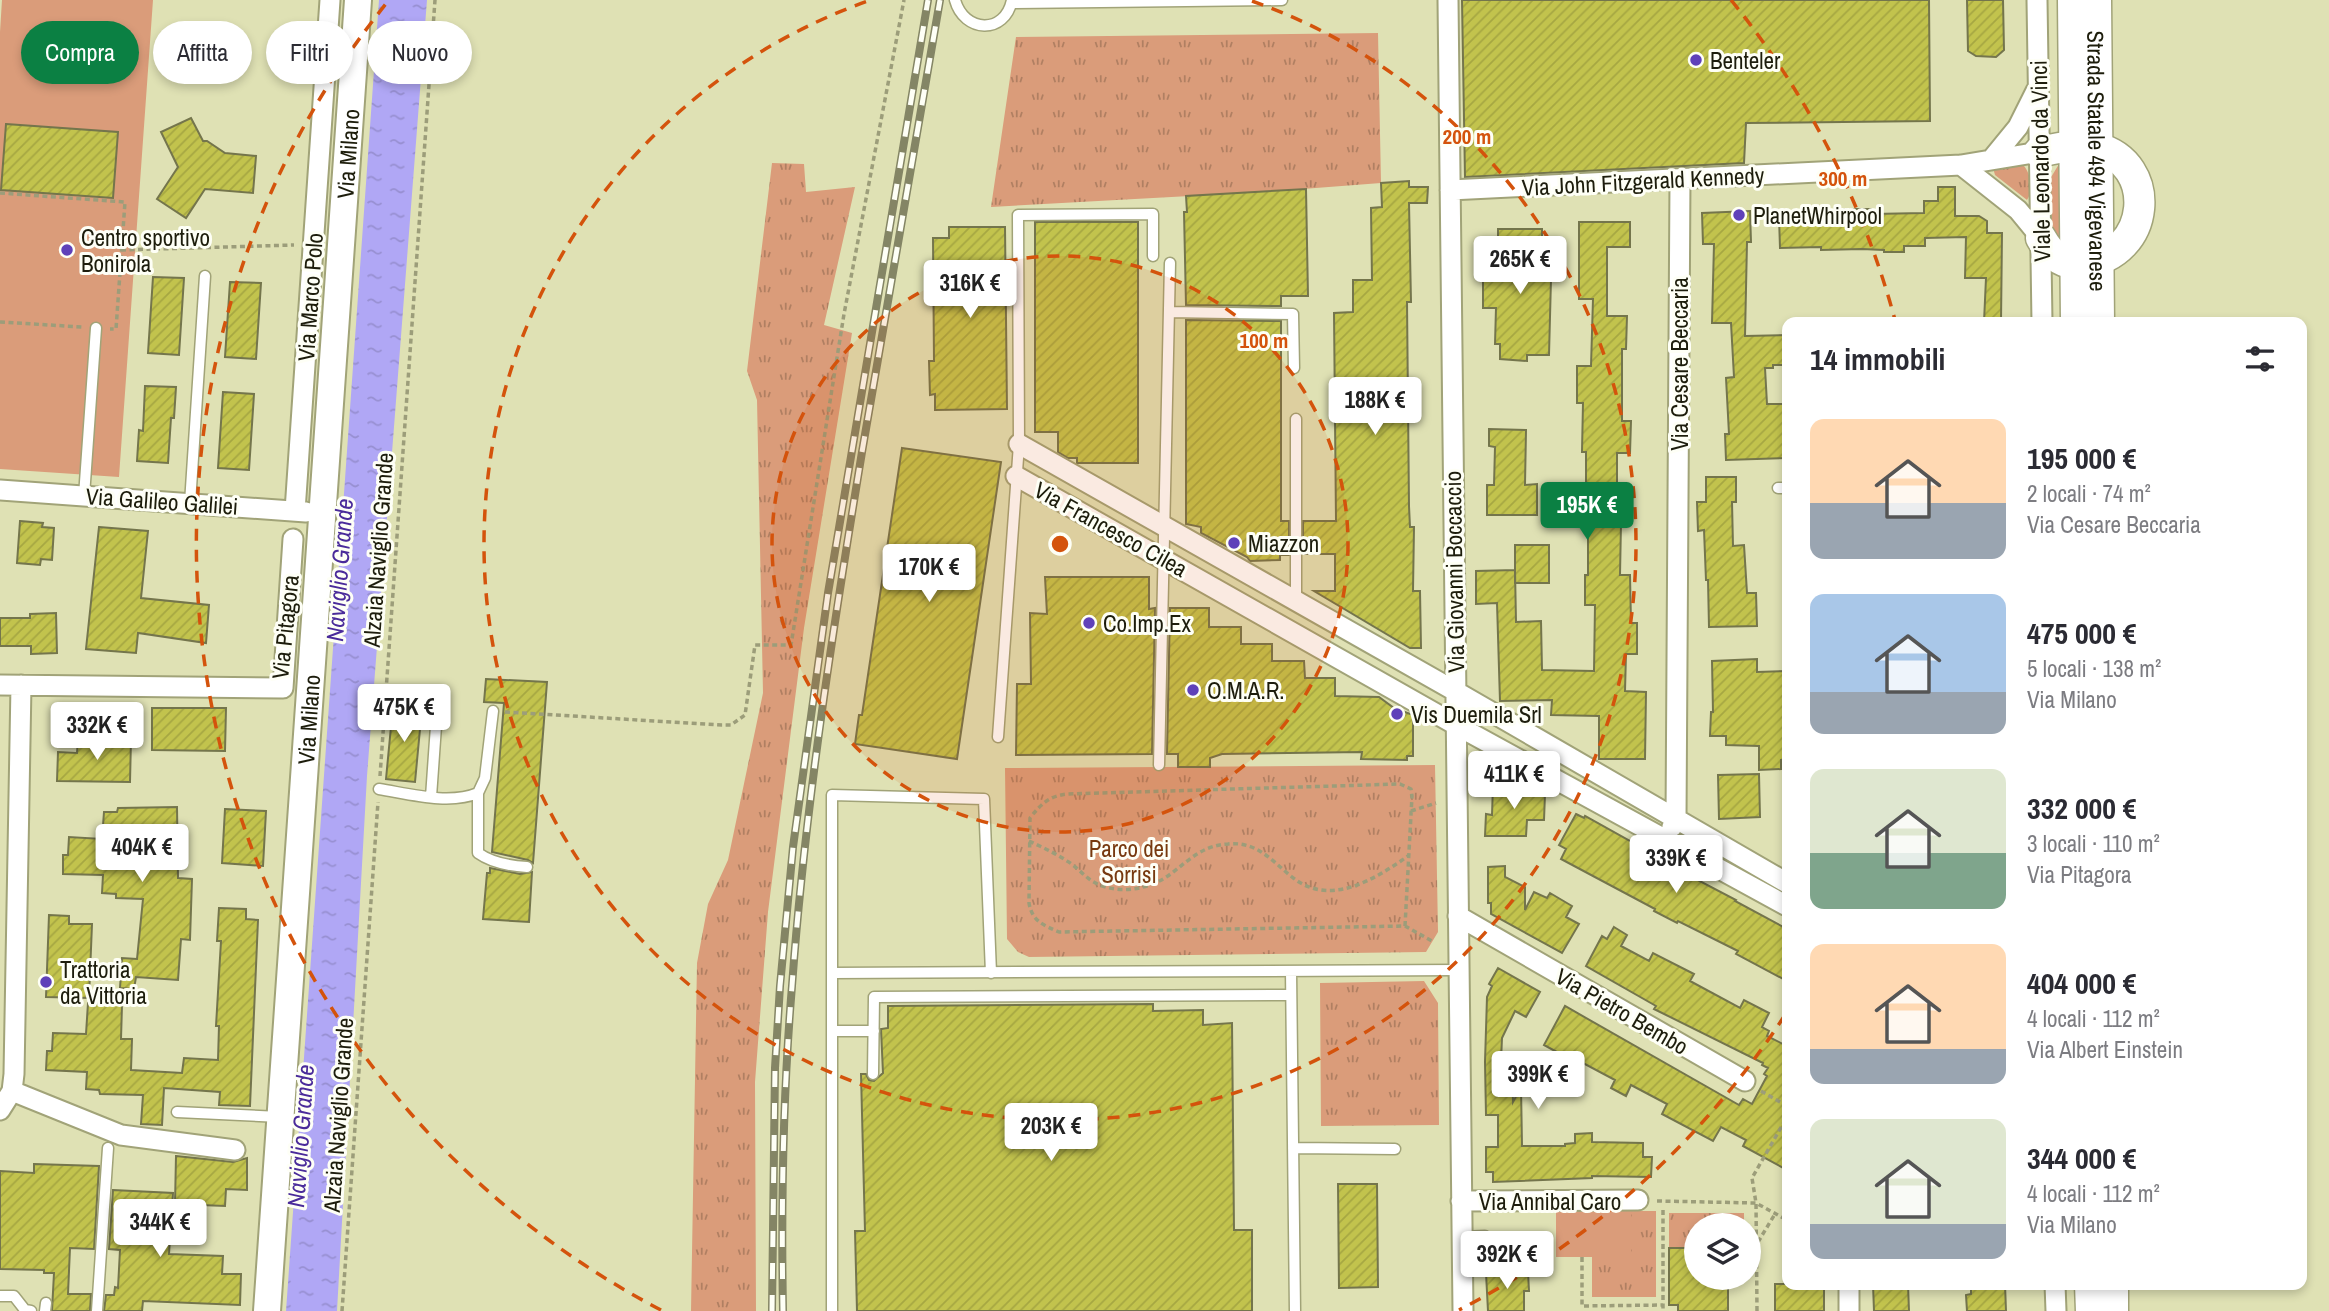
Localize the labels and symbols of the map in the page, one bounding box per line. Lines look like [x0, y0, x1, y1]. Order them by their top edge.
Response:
street label: Strada Statale 494 Vigevanese [2081, 30, 2114, 292]
place label: Benteler [1710, 45, 1781, 76]
marker: Benteler [1688, 52, 1704, 68]
street label: Viale Leonardo da Vinci [2023, 60, 2057, 262]
street label: Via Milano [329, 108, 366, 200]
text: 200 m [1443, 122, 1491, 151]
street label: Via John Fitzgerald Kennedy [1521, 159, 1766, 203]
text: 300 m [1819, 164, 1867, 193]
place label: PlanetWhirpool [1753, 200, 1882, 231]
marker: PlanetWhirpool [1731, 207, 1747, 223]
place label: Centro sportivo Bonirola [81, 222, 210, 279]
street label: Via Marco Polo [290, 232, 330, 362]
pin: 265K € [1463, 236, 1577, 296]
marker: Centro sportivo Bonirola [59, 242, 75, 258]
pin: 316K € [913, 260, 1027, 320]
street label: Via Cesare Beccaria [1664, 277, 1695, 451]
text: 100 m [1240, 326, 1288, 355]
pin: 188K € [1318, 378, 1432, 437]
street label: Alzaia Naviglio Grande [356, 452, 400, 649]
street label: Via Giovanni Boccaccio [1437, 471, 1471, 673]
street label: Via Francesco Cilea [1029, 474, 1194, 584]
street label: Via Galileo Galilei [85, 480, 239, 522]
pin: 195K € [1530, 482, 1644, 542]
water label: Naviglio Grande [318, 497, 360, 643]
place label: Miazzon [1248, 528, 1319, 559]
centre of rings [1048, 532, 1072, 556]
marker: Miazzon [1226, 535, 1242, 551]
pin: 170K € [872, 544, 986, 604]
street label: Via Pitagora [264, 573, 306, 681]
place label: Co.Imp.Ex [1103, 608, 1192, 639]
marker: Co.Imp.Ex [1081, 615, 1097, 631]
street label: Via Milano [289, 673, 327, 765]
place label: O.M.A.R. [1207, 675, 1285, 706]
marker: O.M.A.R. [1185, 682, 1201, 698]
pin: 475K € [347, 684, 461, 744]
place label: Vis Duemila Srl [1411, 699, 1542, 730]
pin: 332K € [40, 702, 154, 762]
marker: Vis Duemila Srl [1389, 706, 1405, 722]
pin: 411K € [1457, 752, 1571, 811]
pin: 404K € [85, 824, 199, 884]
park label: Parco dei Sorrisi [1089, 833, 1169, 890]
pin: 339K € [1619, 836, 1733, 895]
place label: Trattoria da Vittoria [60, 954, 147, 1011]
street label: Via Pietro Bembo [1550, 960, 1694, 1062]
marker: Trattoria da Vittoria [38, 974, 54, 990]
street label: Alzaia Naviglio Grande [316, 1017, 360, 1214]
pin: 399K € [1481, 1052, 1595, 1111]
water label: Naviglio Grande [279, 1063, 321, 1209]
pin: 203K € [994, 1104, 1108, 1163]
street label: Via Annibal Caro [1479, 1186, 1621, 1217]
pin: 344K € [103, 1200, 217, 1259]
pin: 392K € [1450, 1232, 1564, 1291]

